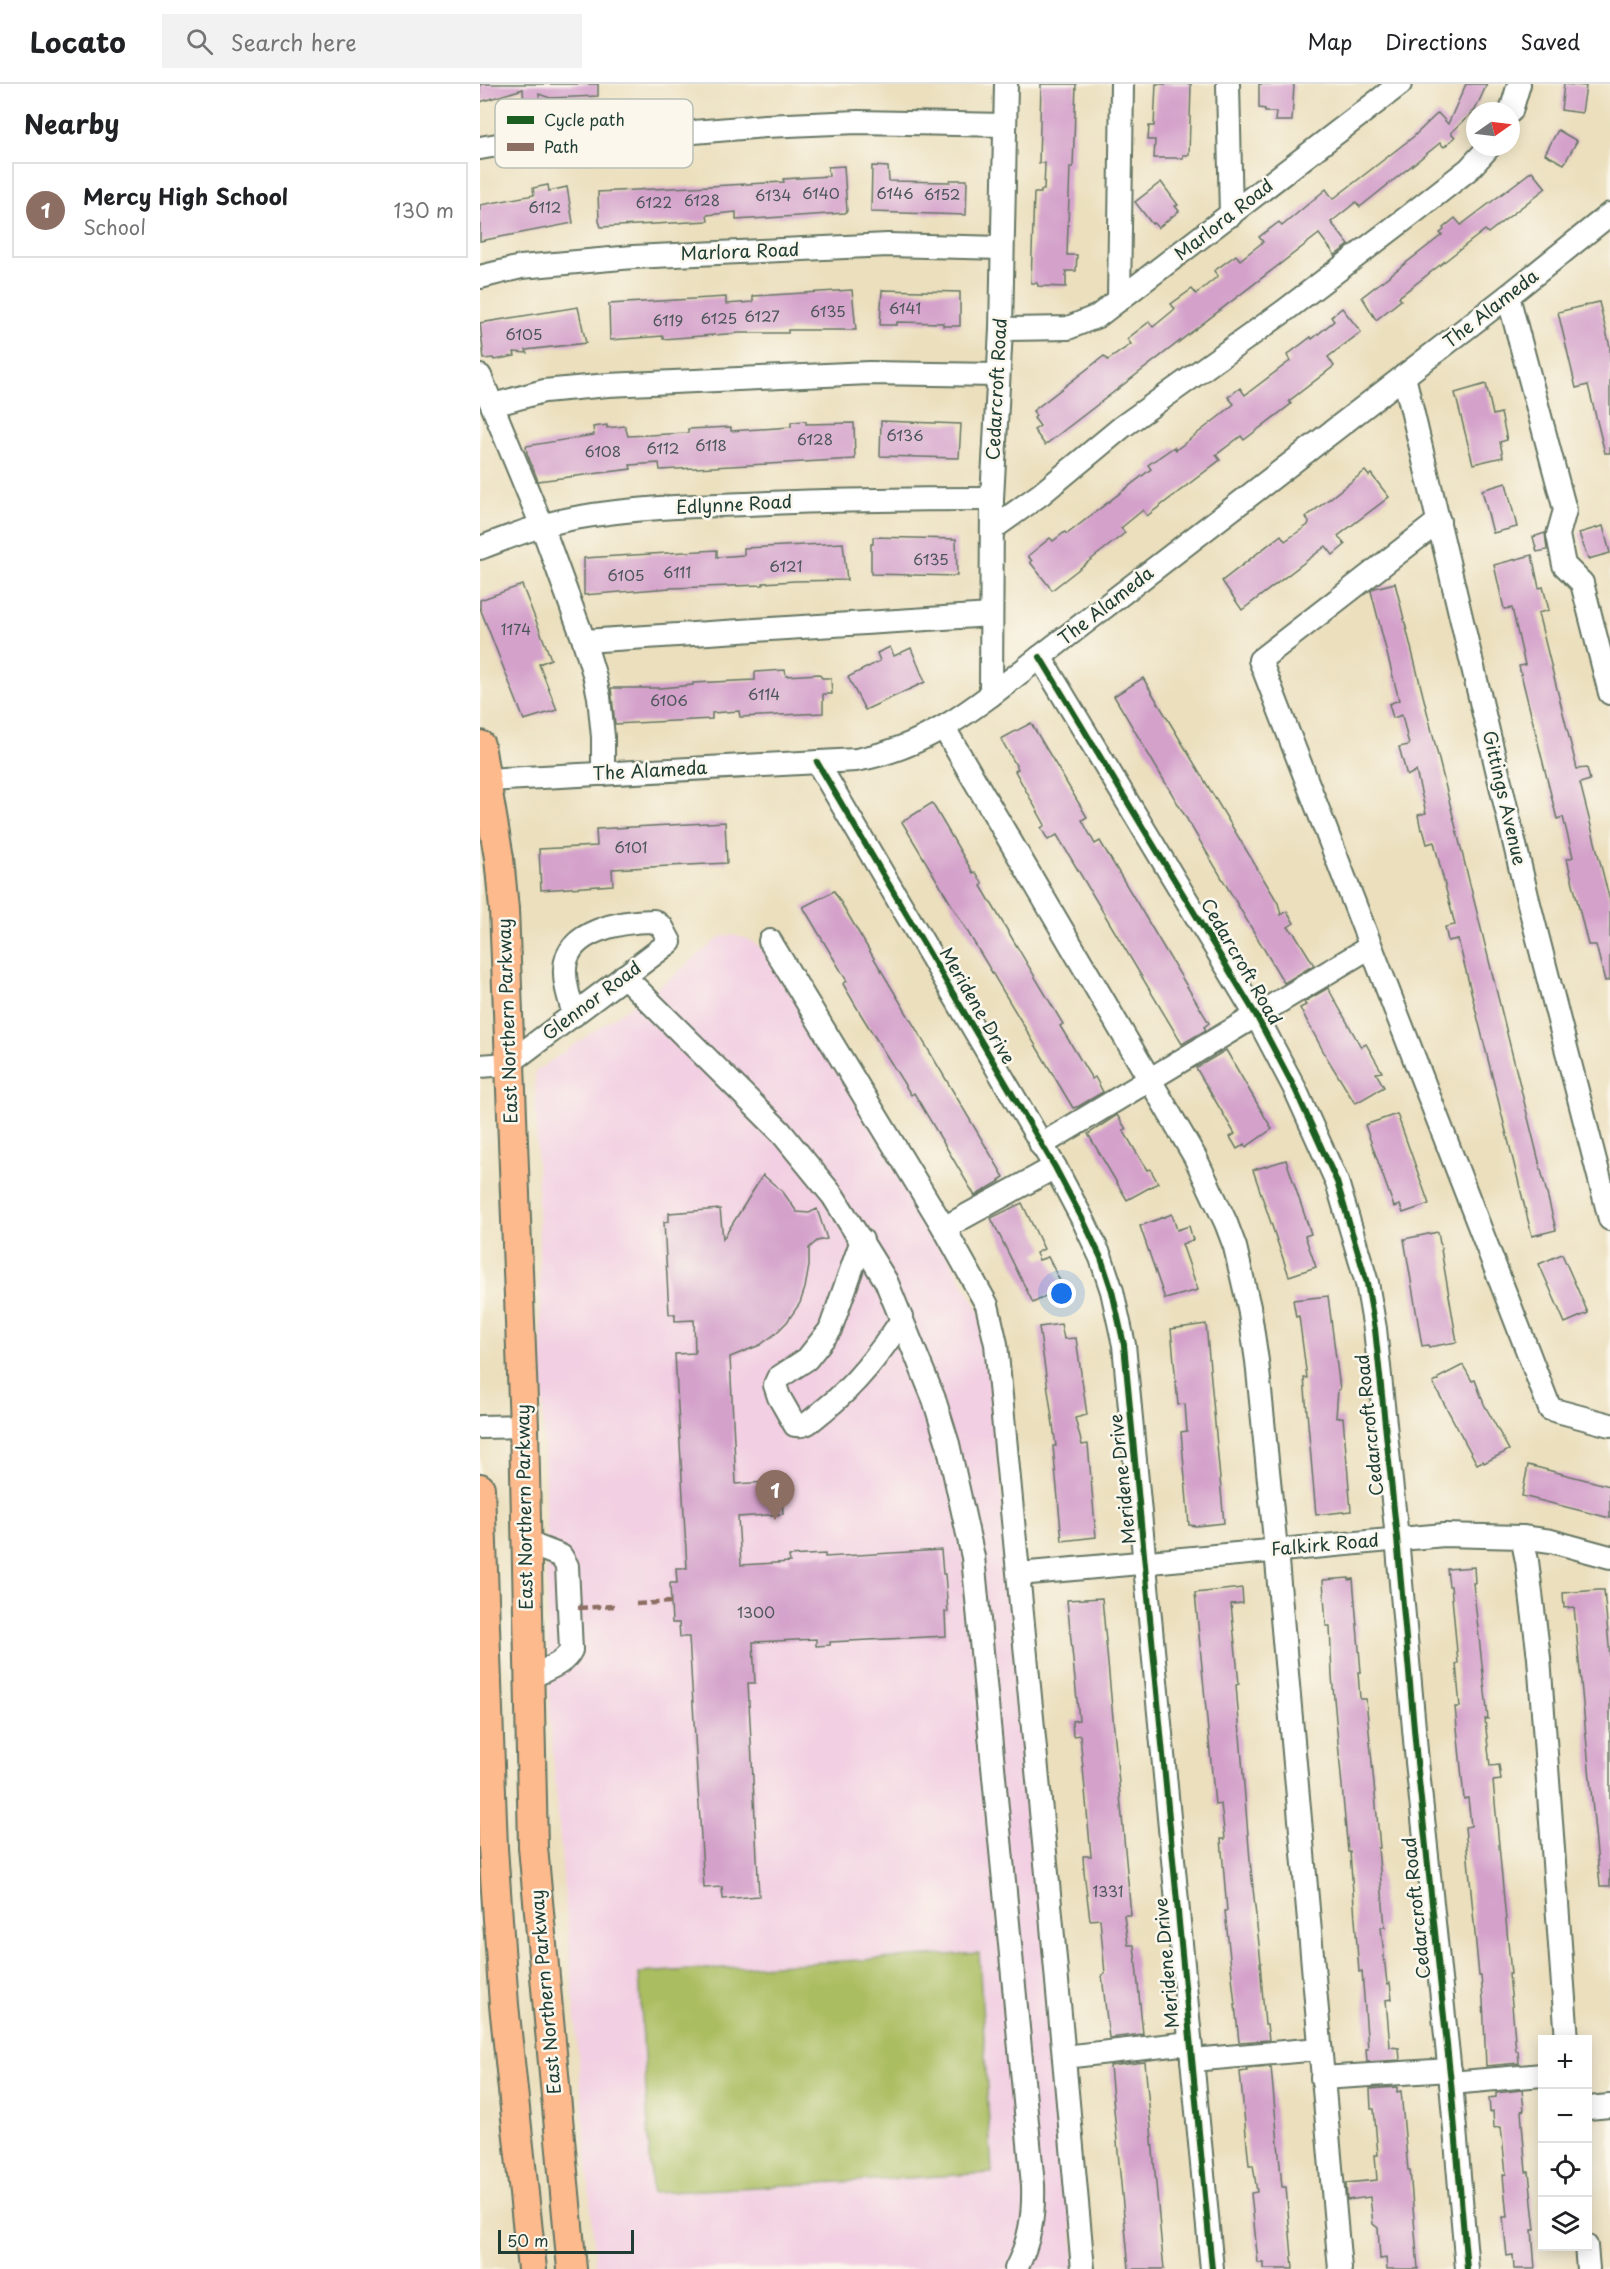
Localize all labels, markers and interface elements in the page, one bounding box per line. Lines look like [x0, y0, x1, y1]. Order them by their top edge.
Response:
search box [162, 14, 582, 68]
text: Locato [30, 20, 126, 63]
icon: search [183, 25, 216, 58]
text: Search here [231, 25, 357, 58]
text: Map [1307, 25, 1352, 57]
text: Directions [1385, 25, 1487, 57]
text: Saved [1520, 25, 1580, 57]
legend [495, 99, 693, 168]
north arrow [1466, 102, 1520, 156]
text: Nearby [24, 104, 119, 143]
text: Cycle path [544, 107, 625, 131]
text: Path [544, 134, 579, 158]
street label: Marlora Road [1168, 172, 1278, 266]
text: Mercy High School [83, 179, 288, 212]
house number: 6140 [802, 181, 840, 204]
house number: 6146 [877, 181, 913, 204]
house number: 6152 [924, 182, 960, 205]
house number: 6134 [755, 183, 791, 206]
house number: 6128 [684, 188, 720, 211]
house number: 6122 [636, 190, 672, 213]
text: 1 [41, 195, 50, 225]
text: 130 m [394, 195, 454, 225]
house number: 6112 [529, 195, 561, 218]
text: School [83, 212, 146, 242]
street label: Marlora Road [680, 235, 800, 266]
street label: The Alameda [1437, 262, 1544, 354]
house number: 6141 [889, 296, 921, 319]
house number: 6135 [810, 299, 846, 322]
house number: 6127 [744, 304, 780, 327]
house number: 6125 [701, 306, 737, 329]
house number: 6119 [653, 308, 683, 331]
street label: Cedarcroft Road [978, 317, 1013, 461]
house number: 6105 [506, 322, 542, 345]
house number: 6136 [887, 423, 923, 446]
house number: 6128 [797, 427, 833, 450]
house number: 6118 [695, 433, 727, 456]
house number: 6112 [647, 436, 679, 459]
house number: 6108 [585, 439, 621, 462]
street label: Edlynne Road [675, 487, 793, 520]
house number: 6135 [913, 547, 949, 570]
house number: 6121 [770, 554, 802, 577]
street label: The Alameda [1052, 559, 1159, 651]
house number: 6111 [663, 560, 691, 583]
house number: 6105 [608, 563, 644, 586]
house number: 1174 [501, 617, 531, 640]
house number: 6114 [748, 682, 780, 705]
house number: 6106 [650, 688, 688, 711]
street label: Gittings Avenue [1477, 728, 1534, 868]
street label: The Alameda [592, 753, 708, 786]
house number: 6101 [614, 835, 648, 858]
street label: Cedarcroft Road [1195, 893, 1290, 1030]
street label: East Northern Parkway [489, 918, 524, 1124]
street label: Meridene Drive [934, 942, 1023, 1069]
street label: Glennor Road [536, 954, 646, 1046]
your location [1047, 1279, 1076, 1308]
street label: Cedarcroft Road [1348, 1353, 1389, 1497]
street label: East Northern Parkway [508, 1404, 539, 1610]
street label: Meridene Drive [1101, 1413, 1142, 1546]
pin: 1 [756, 1470, 794, 1520]
street label: Falkirk Road [1270, 1525, 1380, 1562]
house number: 1300 [737, 1600, 775, 1623]
street label: Cedarcroft Road [1395, 1836, 1436, 1980]
house number: 1331 [1092, 1879, 1124, 1902]
street label: East Northern Parkway [522, 1889, 567, 2096]
street label: Meridene Drive [1146, 1897, 1185, 2030]
map controls [1538, 2035, 1592, 2251]
button: + [1538, 2035, 1592, 2089]
button: − [1538, 2089, 1592, 2143]
button: locate [1538, 2143, 1592, 2197]
button: layers [1538, 2197, 1592, 2251]
scale bar [498, 2227, 634, 2254]
text: 50 m [507, 2228, 548, 2252]

